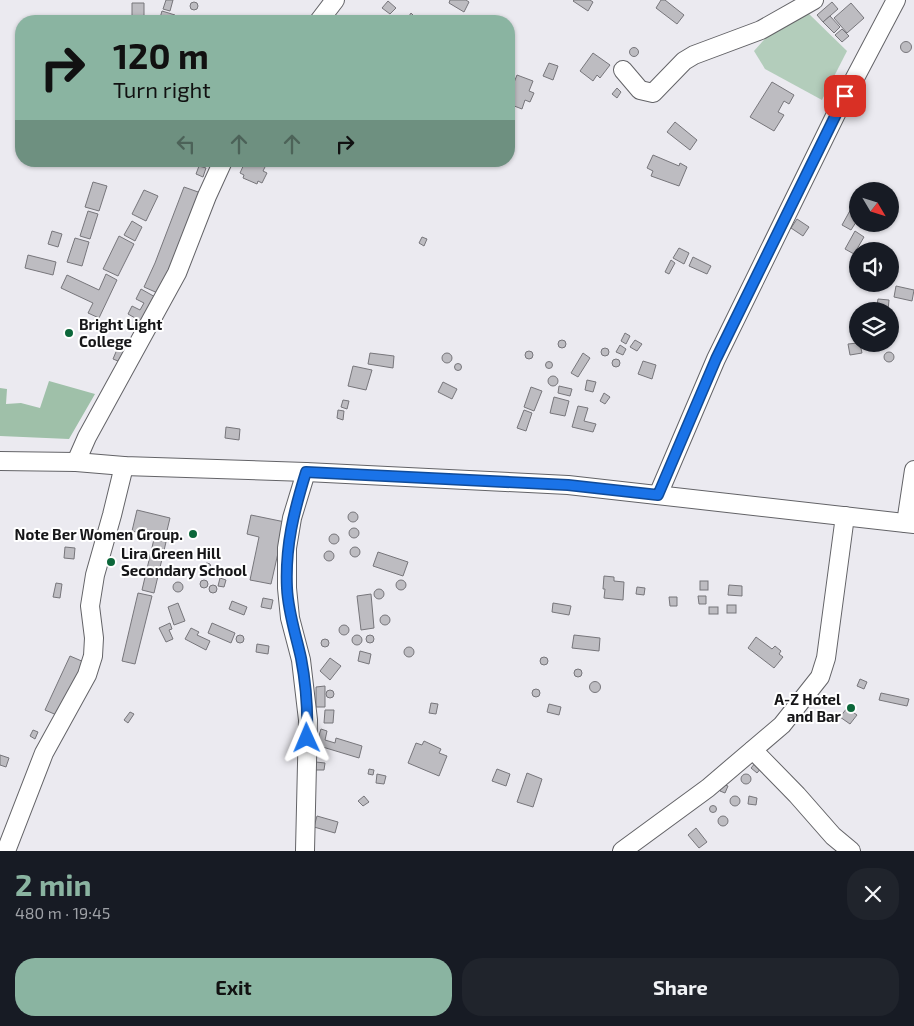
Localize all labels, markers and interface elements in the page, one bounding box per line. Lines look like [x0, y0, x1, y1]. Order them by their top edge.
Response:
text: 120 m [113, 34, 209, 76]
icon: right [30, 35, 95, 100]
pin [824, 75, 866, 117]
text: Turn right [113, 76, 211, 102]
icon: arrive [831, 82, 859, 110]
icon: left [172, 130, 200, 158]
icon: ahead [225, 130, 253, 158]
icon: ahead [278, 130, 306, 158]
icon: right [331, 130, 359, 158]
north arrow [849, 182, 899, 232]
map controls [849, 182, 899, 352]
button: sound [849, 242, 899, 292]
button: layers [849, 302, 899, 352]
place label: Bright Light College [79, 315, 162, 350]
marker: Bright Light College [63, 327, 75, 339]
place label: Note Ber Women Group. [15, 525, 183, 543]
marker: Note Ber Women Group. [187, 528, 199, 540]
place label: Lira Green Hill Secondary School [121, 544, 247, 580]
marker: Lira Green Hill Secondary School [105, 556, 117, 568]
place label: A-Z Hotel and Bar [774, 690, 842, 725]
marker: A-Z Hotel and Bar [845, 702, 857, 714]
position arrow [280, 711, 332, 763]
text: 2 min [15, 866, 92, 902]
button: close [847, 868, 899, 920]
text: 480 m · 19:45 [15, 903, 110, 922]
button: Exit [15, 958, 452, 1016]
button: Share [462, 958, 899, 1016]

